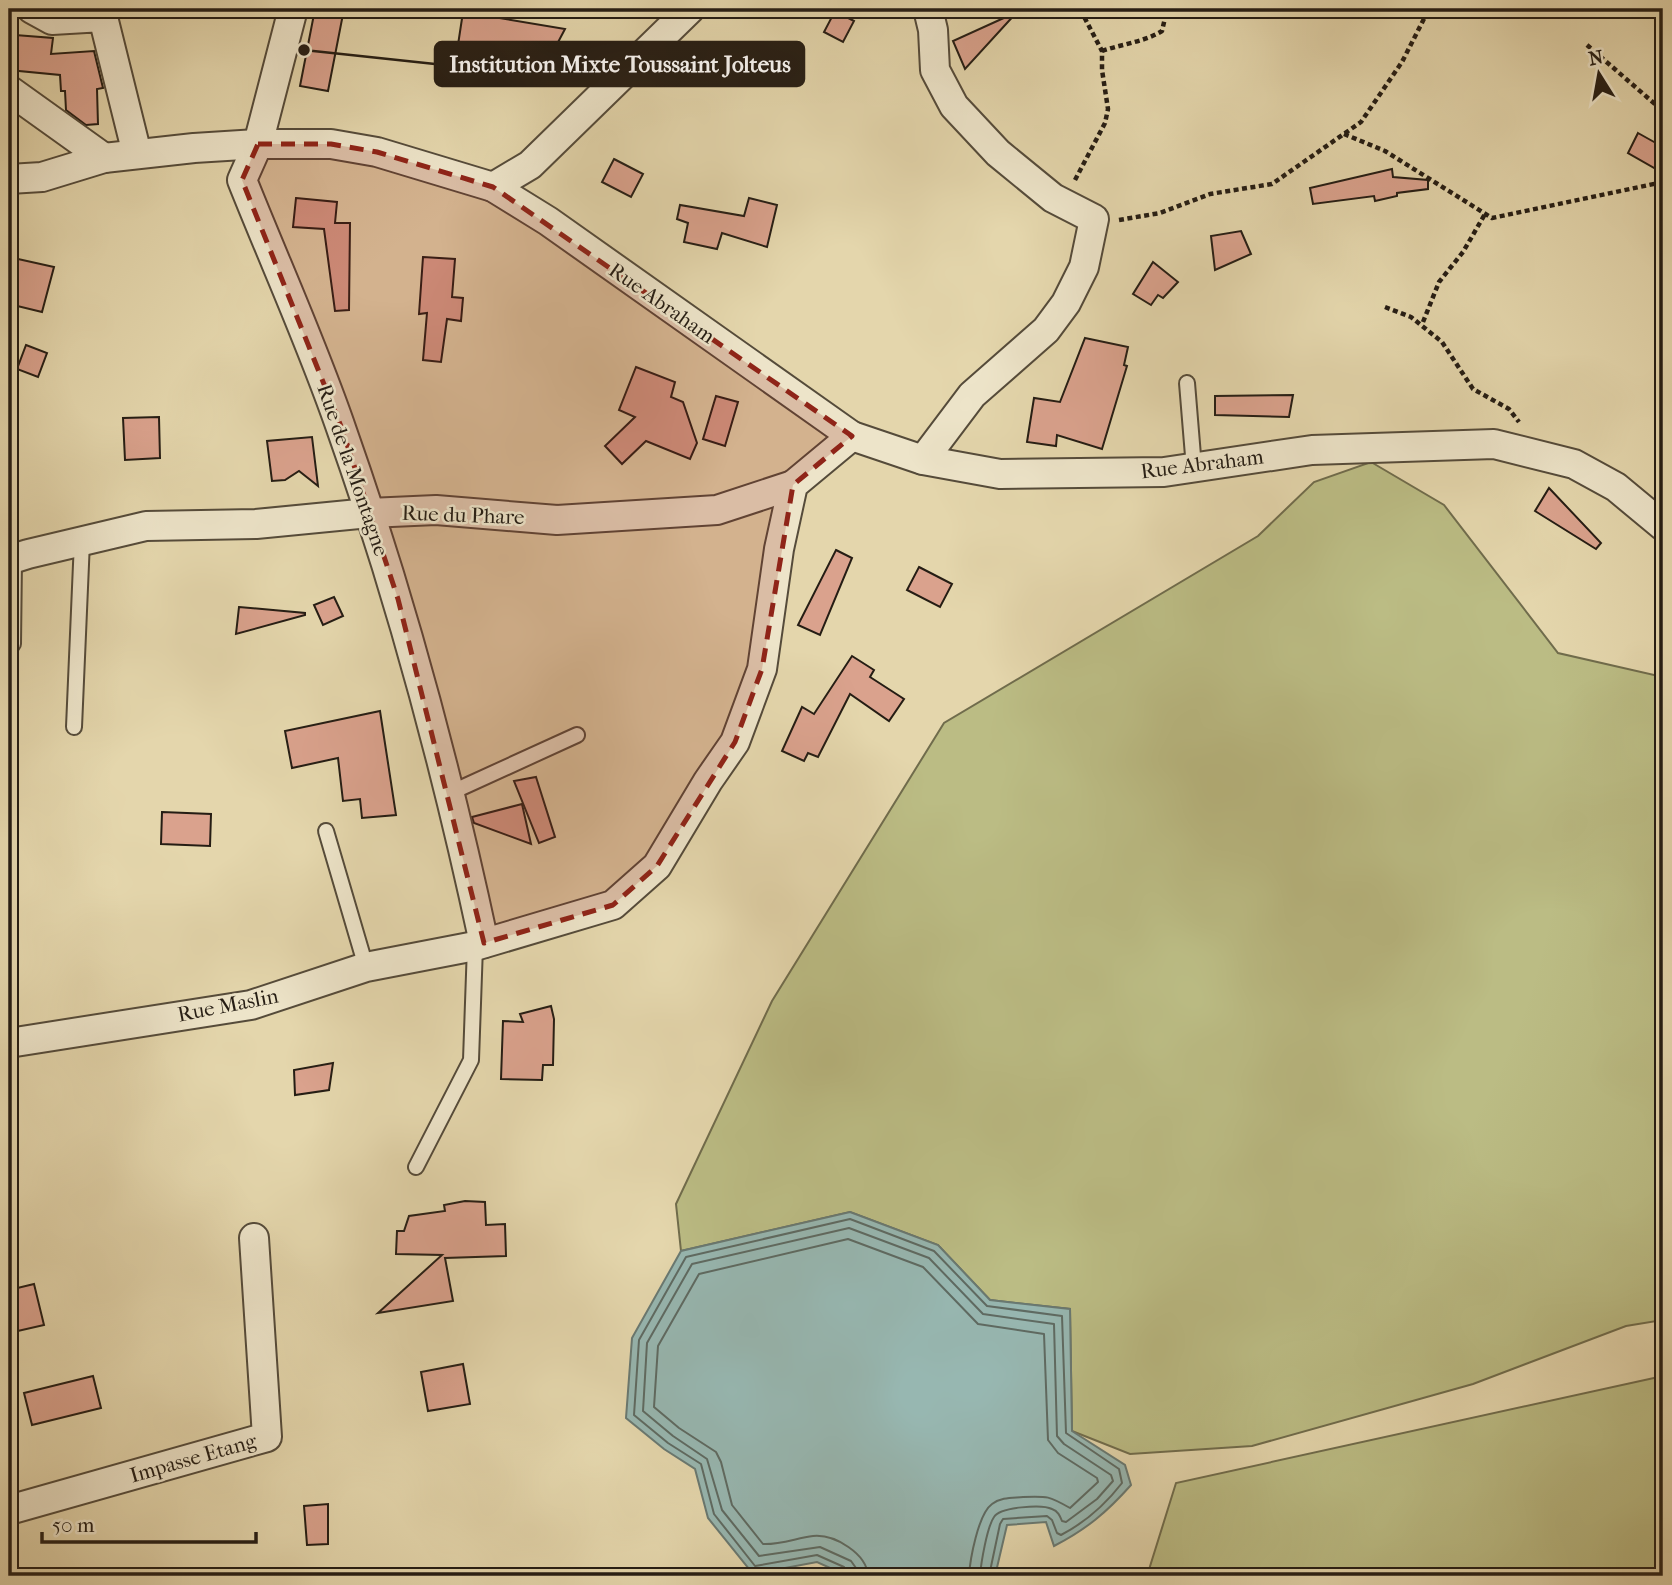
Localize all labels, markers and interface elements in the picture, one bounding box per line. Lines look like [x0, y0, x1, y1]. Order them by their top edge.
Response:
north arrow [1564, 38, 1634, 108]
callout: Institution Mixte Toussaint Jolteus [435, 42, 804, 86]
text: N [1587, 46, 1606, 70]
text: Institution Mixte Toussaint Jolteus [449, 51, 791, 78]
street label: Rue Abraham [604, 258, 720, 349]
street label: Rue de la Montagne [312, 381, 394, 559]
street label: Rue Abraham [1139, 444, 1265, 483]
street label: Rue du Phare [401, 501, 525, 529]
street label: Rue Maslin [175, 983, 281, 1027]
street label: Impasse Etang [127, 1428, 260, 1488]
scale bar [42, 1501, 256, 1545]
text: 50 m [52, 1513, 95, 1537]

